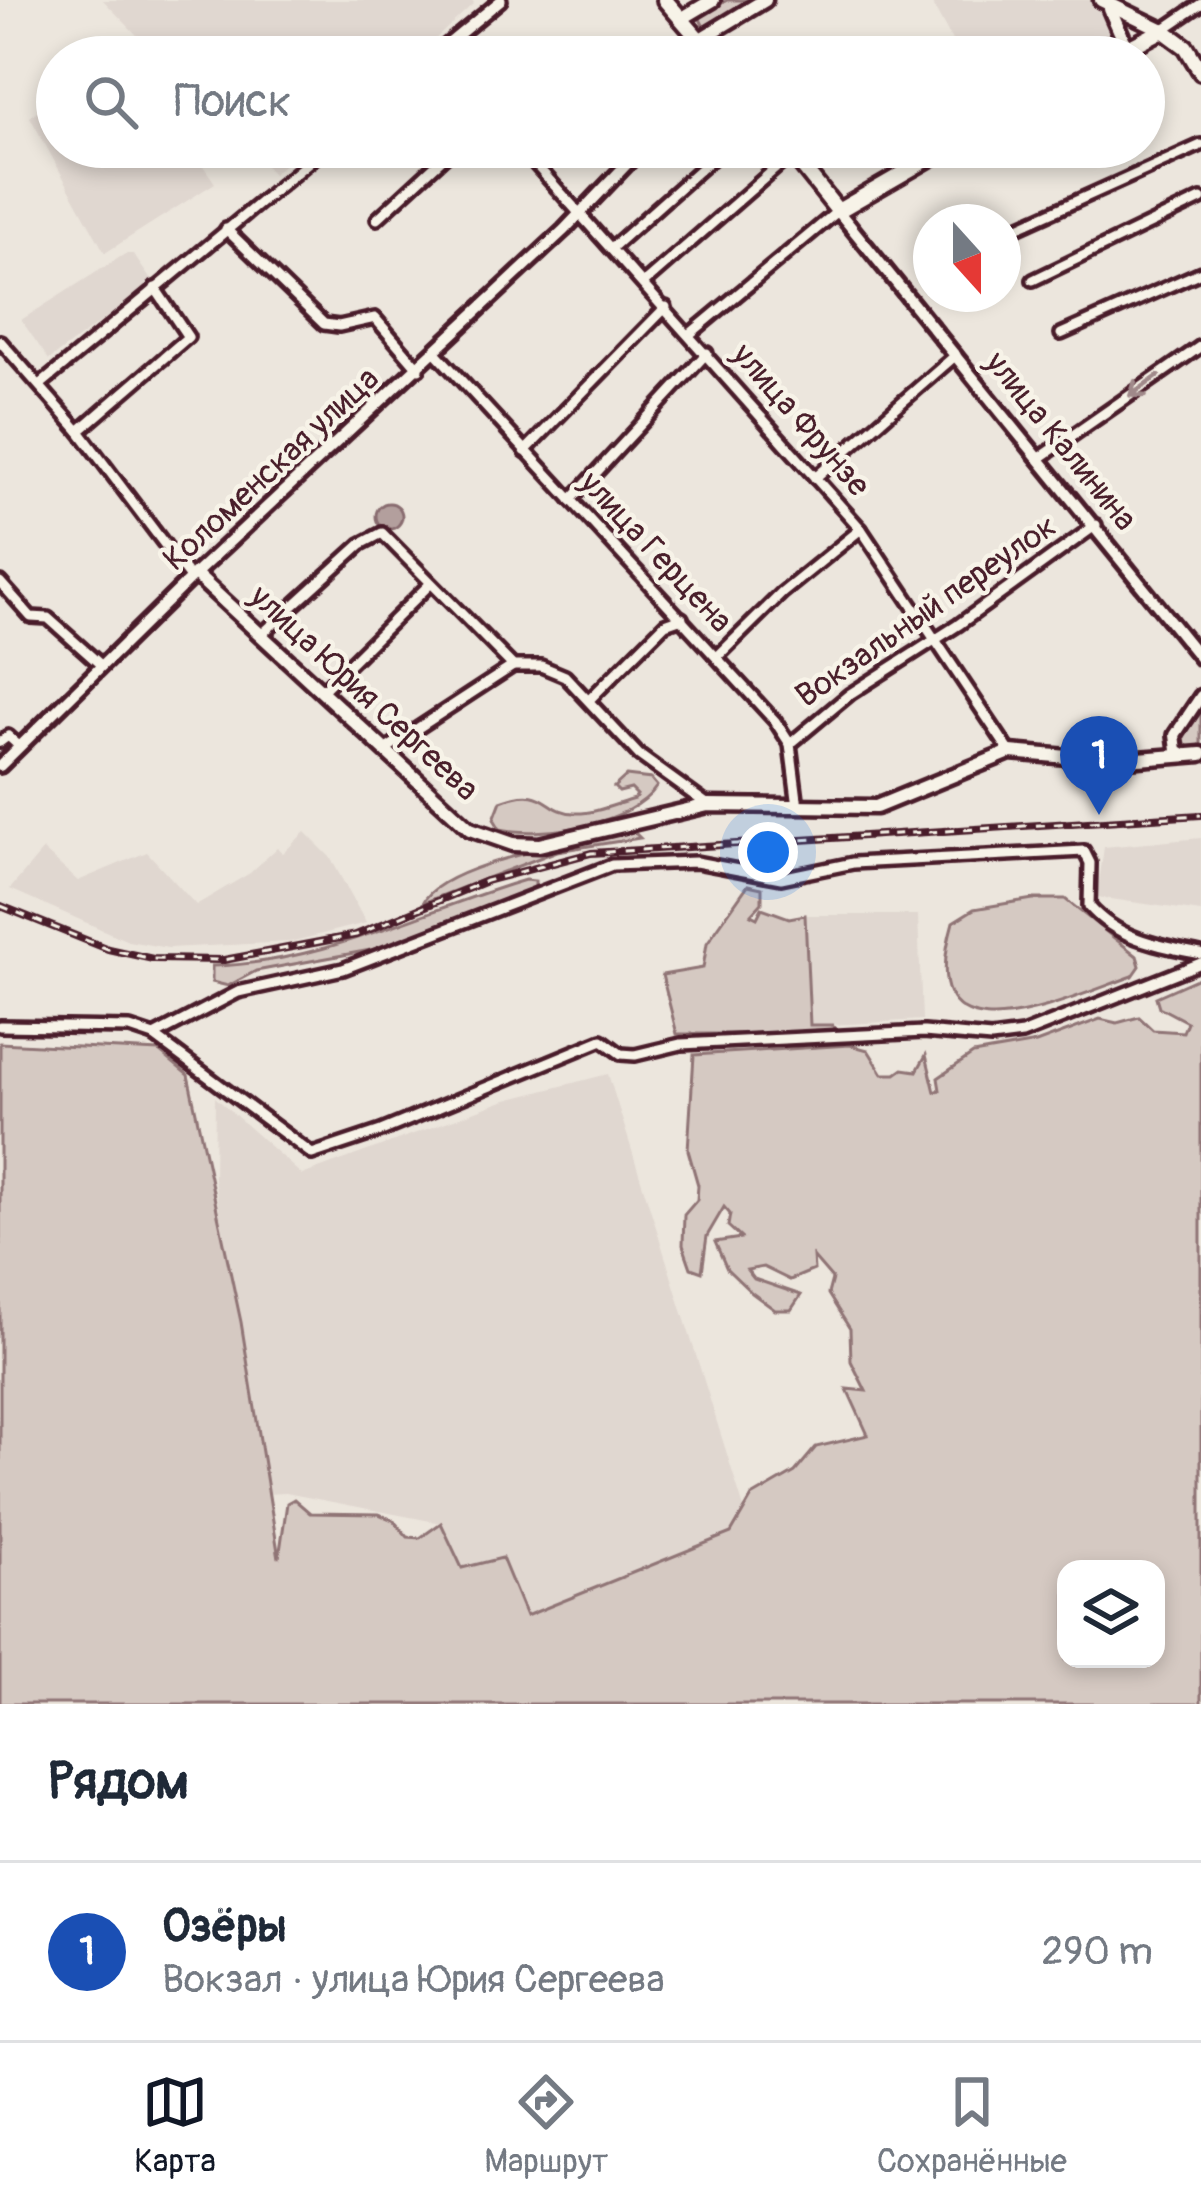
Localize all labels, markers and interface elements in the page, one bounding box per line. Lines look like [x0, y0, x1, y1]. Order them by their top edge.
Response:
search box [36, 36, 1165, 168]
icon: search [78, 69, 144, 135]
text: Поиск [174, 74, 291, 130]
north arrow [913, 204, 1021, 312]
street label: улица Фрунзе [723, 334, 879, 505]
street label: улица Калинина [976, 342, 1146, 539]
street label: Коломенская улица [155, 358, 387, 580]
one-way arrow [1128, 373, 1162, 398]
street label: улица Герцена [570, 462, 741, 641]
street label: Вокзальный переулок [788, 506, 1064, 716]
street label: улица Юрия Сергеева [240, 576, 487, 810]
pin: 1 [1060, 716, 1138, 815]
your location [738, 822, 798, 882]
map controls [1057, 1560, 1165, 1668]
button: layers [1057, 1560, 1165, 1668]
text: Рядом [48, 1750, 189, 1814]
text: Озёры [162, 1899, 287, 1955]
text: 1 [79, 1927, 95, 1976]
text: 290 m [1041, 1927, 1153, 1976]
text: Вокзал · улица Юрия Сергеева [162, 1955, 665, 2004]
tab: Карта [134, 2069, 216, 2182]
tab: Маршрут [484, 2069, 608, 2182]
tab: Сохранённые [877, 2069, 1067, 2182]

